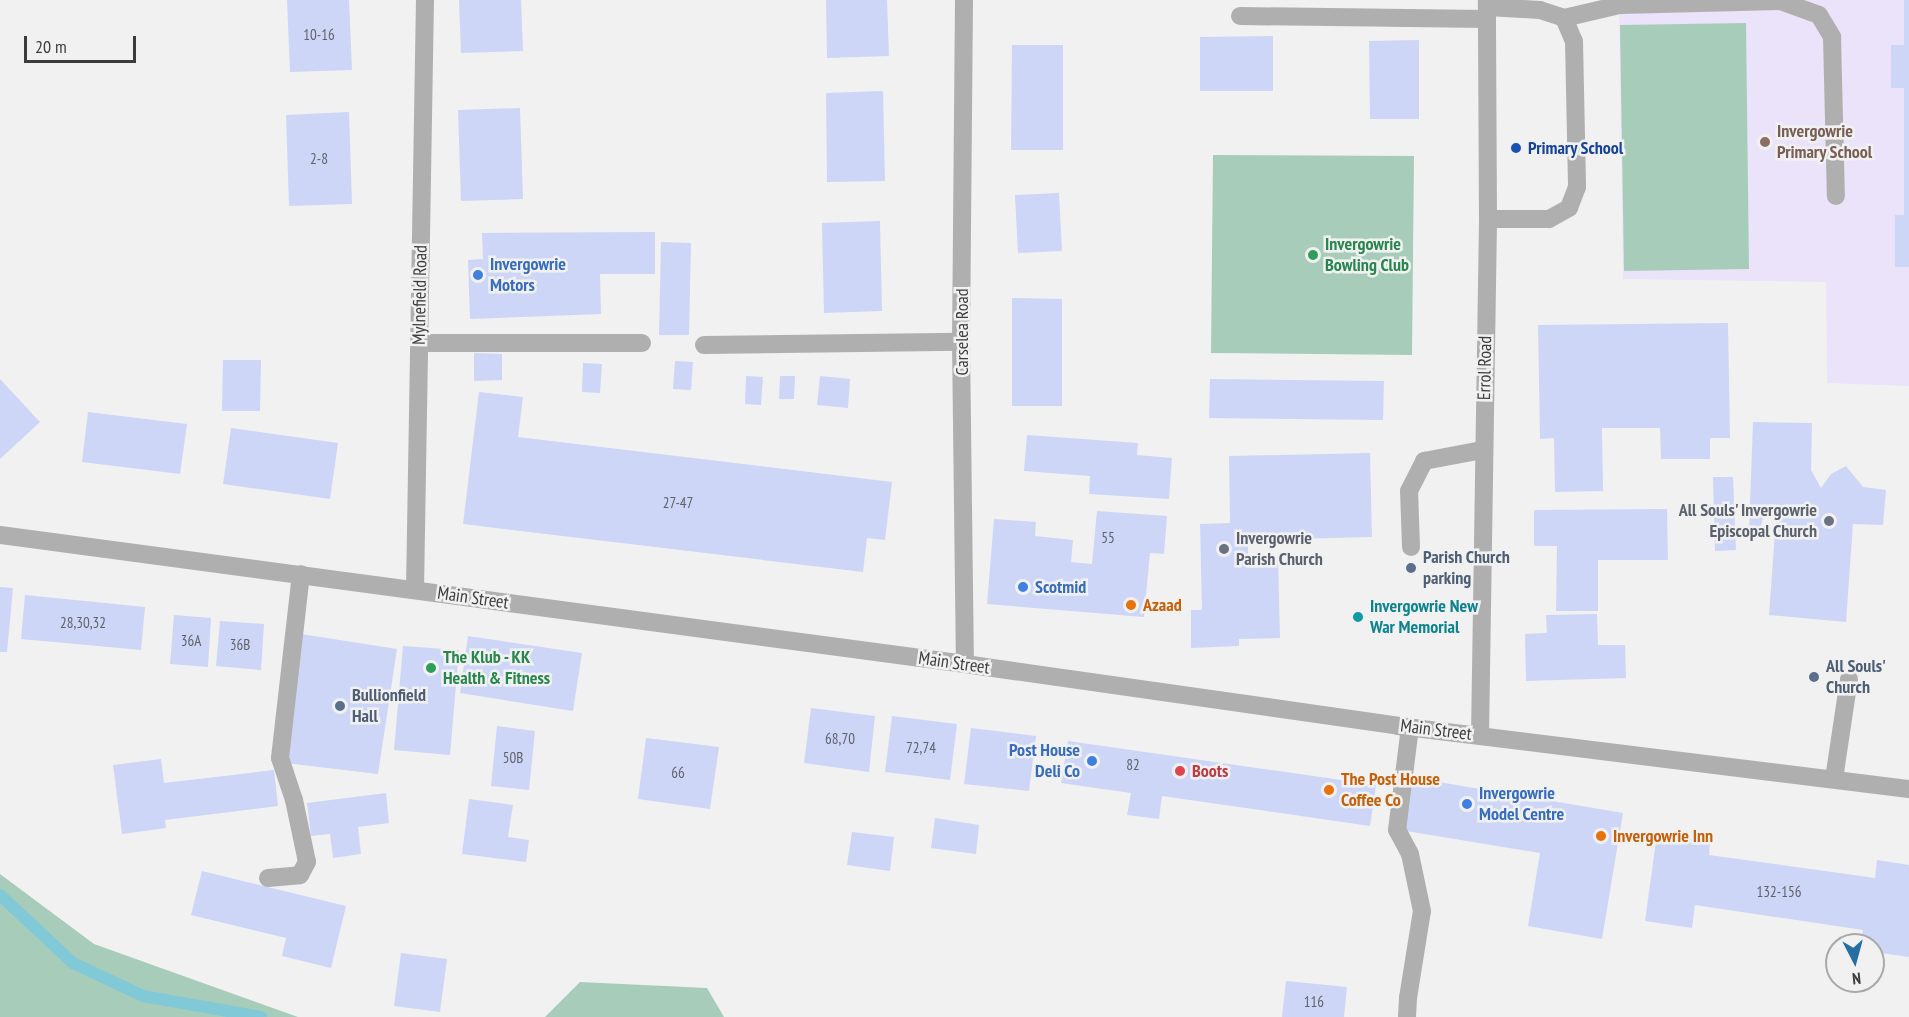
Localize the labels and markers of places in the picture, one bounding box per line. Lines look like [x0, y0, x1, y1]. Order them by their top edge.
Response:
place label: Invergowrie Primary School [1777, 121, 1873, 164]
marker: Invergowrie Primary School [1758, 135, 1772, 149]
place label: Primary School [1528, 137, 1624, 159]
marker: Primary School [1509, 141, 1523, 155]
place label: Invergowrie Bowling Club [1325, 234, 1409, 276]
marker: Invergowrie Bowling Club [1306, 248, 1320, 262]
place label: Invergowrie Motors [490, 254, 566, 296]
marker: Invergowrie Motors [471, 268, 485, 282]
place label: All Souls' Invergowrie Episcopal Church [1677, 500, 1817, 542]
marker: All Souls' Invergowrie Episcopal Church [1822, 514, 1836, 528]
place label: Invergowrie Parish Church [1236, 528, 1323, 570]
marker: Invergowrie Parish Church [1217, 542, 1231, 556]
place label: Parish Church parking [1423, 547, 1510, 590]
marker: Parish Church parking [1404, 561, 1418, 575]
place label: Scotmid [1035, 576, 1086, 598]
marker: Scotmid [1016, 580, 1030, 594]
place label: Azaad [1143, 594, 1182, 616]
place label: Invergowrie New War Memorial [1370, 596, 1478, 638]
marker: Azaad [1124, 598, 1138, 612]
marker: Invergowrie New War Memorial [1351, 610, 1365, 624]
place label: The Klub - KK Health & Fitness [443, 647, 550, 690]
place label: All Souls' Church [1826, 656, 1886, 698]
marker: The Klub - KK Health & Fitness [424, 661, 438, 675]
marker: All Souls' Church [1807, 670, 1821, 684]
place label: Bullionfield Hall [352, 685, 426, 728]
marker: Bullionfield Hall [333, 699, 347, 713]
place label: Post House Deli Co [1009, 740, 1080, 783]
marker: Post House Deli Co [1085, 754, 1099, 768]
place label: Boots [1192, 760, 1228, 782]
marker: Boots [1173, 764, 1187, 778]
place label: The Post House Coffee Co [1341, 769, 1440, 812]
marker: The Post House Coffee Co [1322, 783, 1336, 797]
place label: Invergowrie Model Centre [1479, 783, 1564, 826]
marker: Invergowrie Model Centre [1460, 797, 1474, 811]
place label: Invergowrie Inn [1613, 825, 1713, 847]
marker: Invergowrie Inn [1594, 829, 1608, 843]

